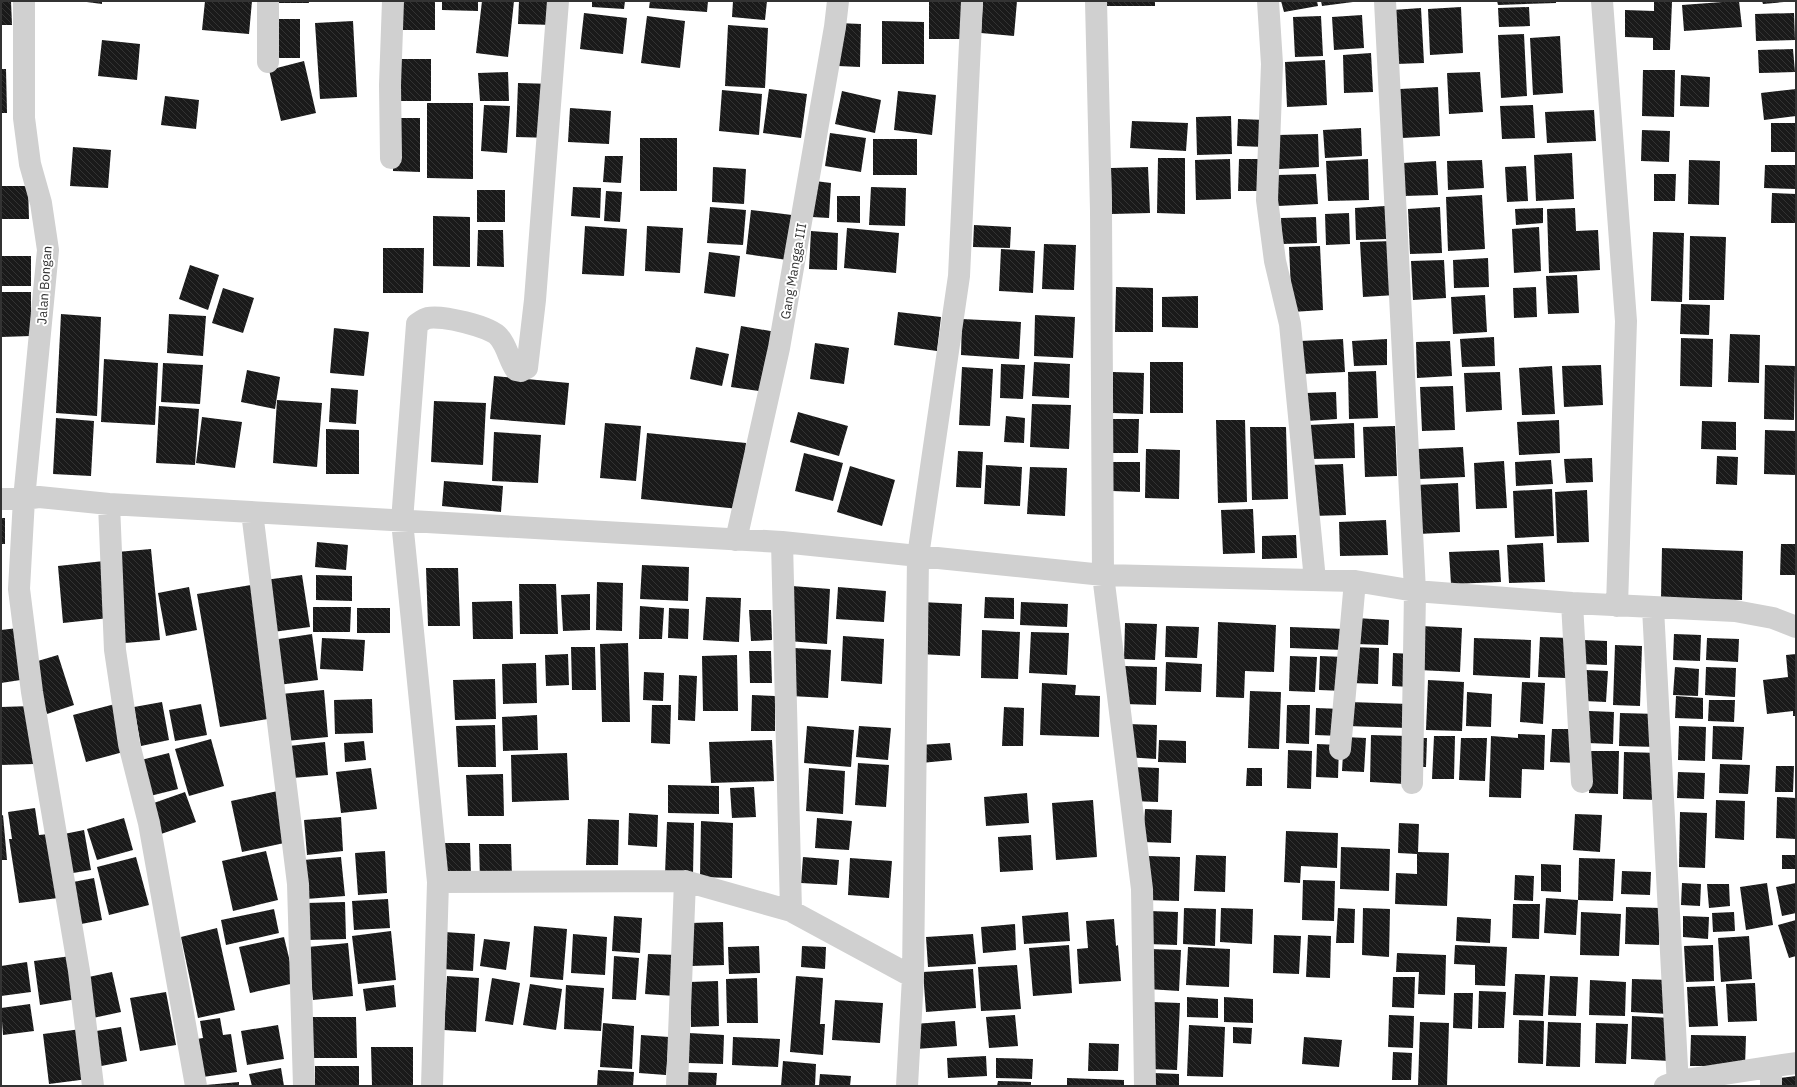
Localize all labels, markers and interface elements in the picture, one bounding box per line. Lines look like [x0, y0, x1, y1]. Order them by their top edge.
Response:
street label: Gang Mangga III [777, 222, 810, 321]
street label: Jalan Bongan [33, 245, 56, 325]

